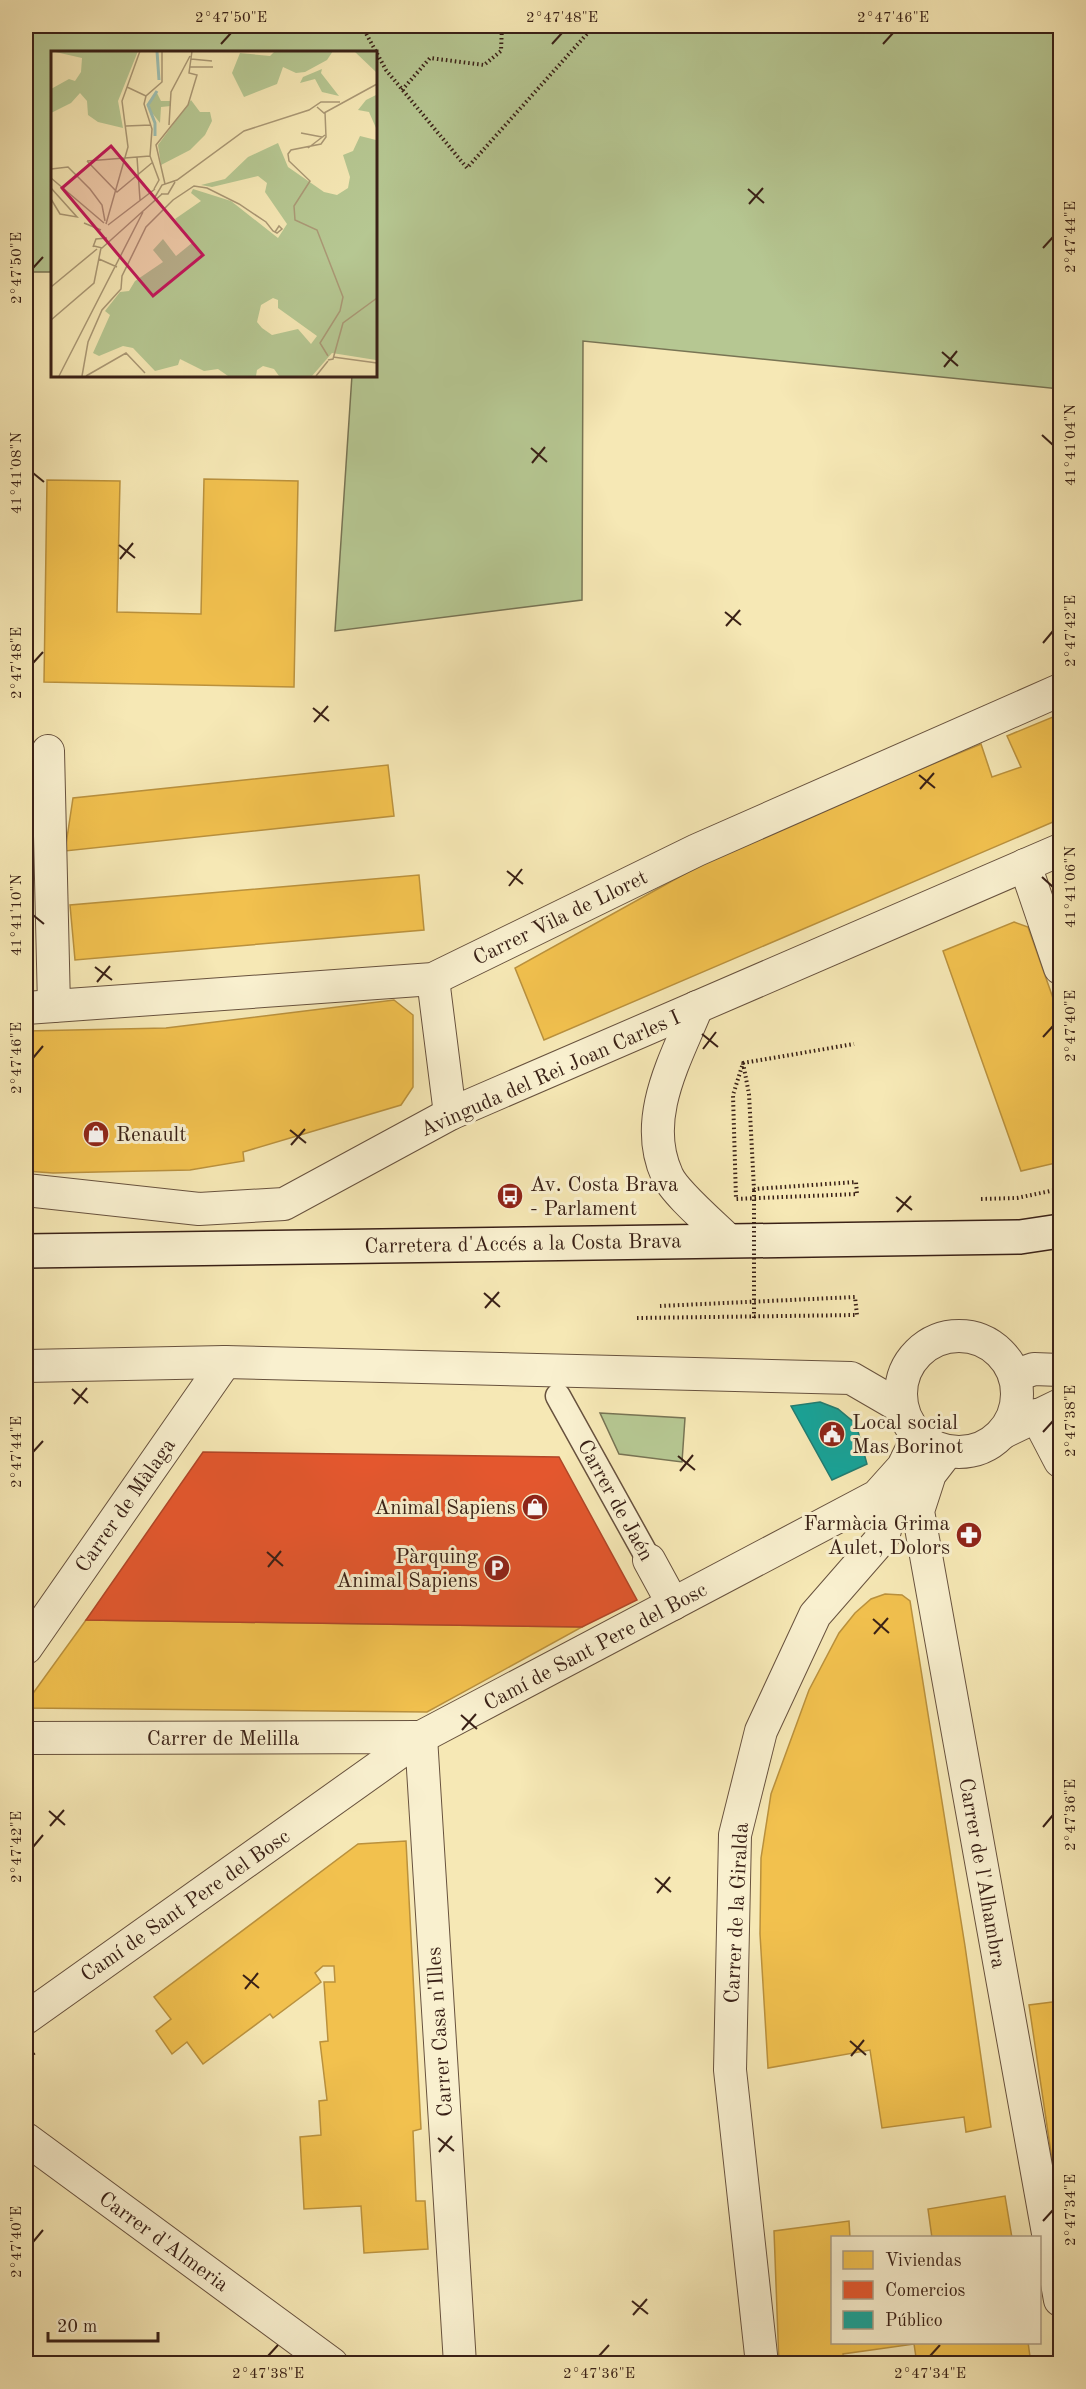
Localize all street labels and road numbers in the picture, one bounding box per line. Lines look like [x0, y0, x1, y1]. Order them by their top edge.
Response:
street label: Carrer Vila de Lloret [470, 867, 651, 970]
street label: Avinguda del Rei Joan Carles I [418, 1007, 684, 1141]
street label: Carretera d'Accés a la Costa Brava [364, 1231, 682, 1258]
street label: Carrer de Màlaga [72, 1435, 180, 1577]
street label: Carrer de Jaén [573, 1437, 657, 1565]
street label: Camí de Sant Pere del Bosc [481, 1579, 711, 1715]
street label: Carrer de Melilla [147, 1729, 299, 1750]
street label: Carrer de l'Alhambra [954, 1776, 1009, 1970]
street label: Carrer de la Giralda [722, 1822, 753, 2004]
street label: Camí de Sant Pere del Bosc [78, 1826, 294, 1986]
street label: Carrer Casa n'Illes [424, 1946, 457, 2118]
street label: Carrer d'Almeria [94, 2188, 232, 2296]

